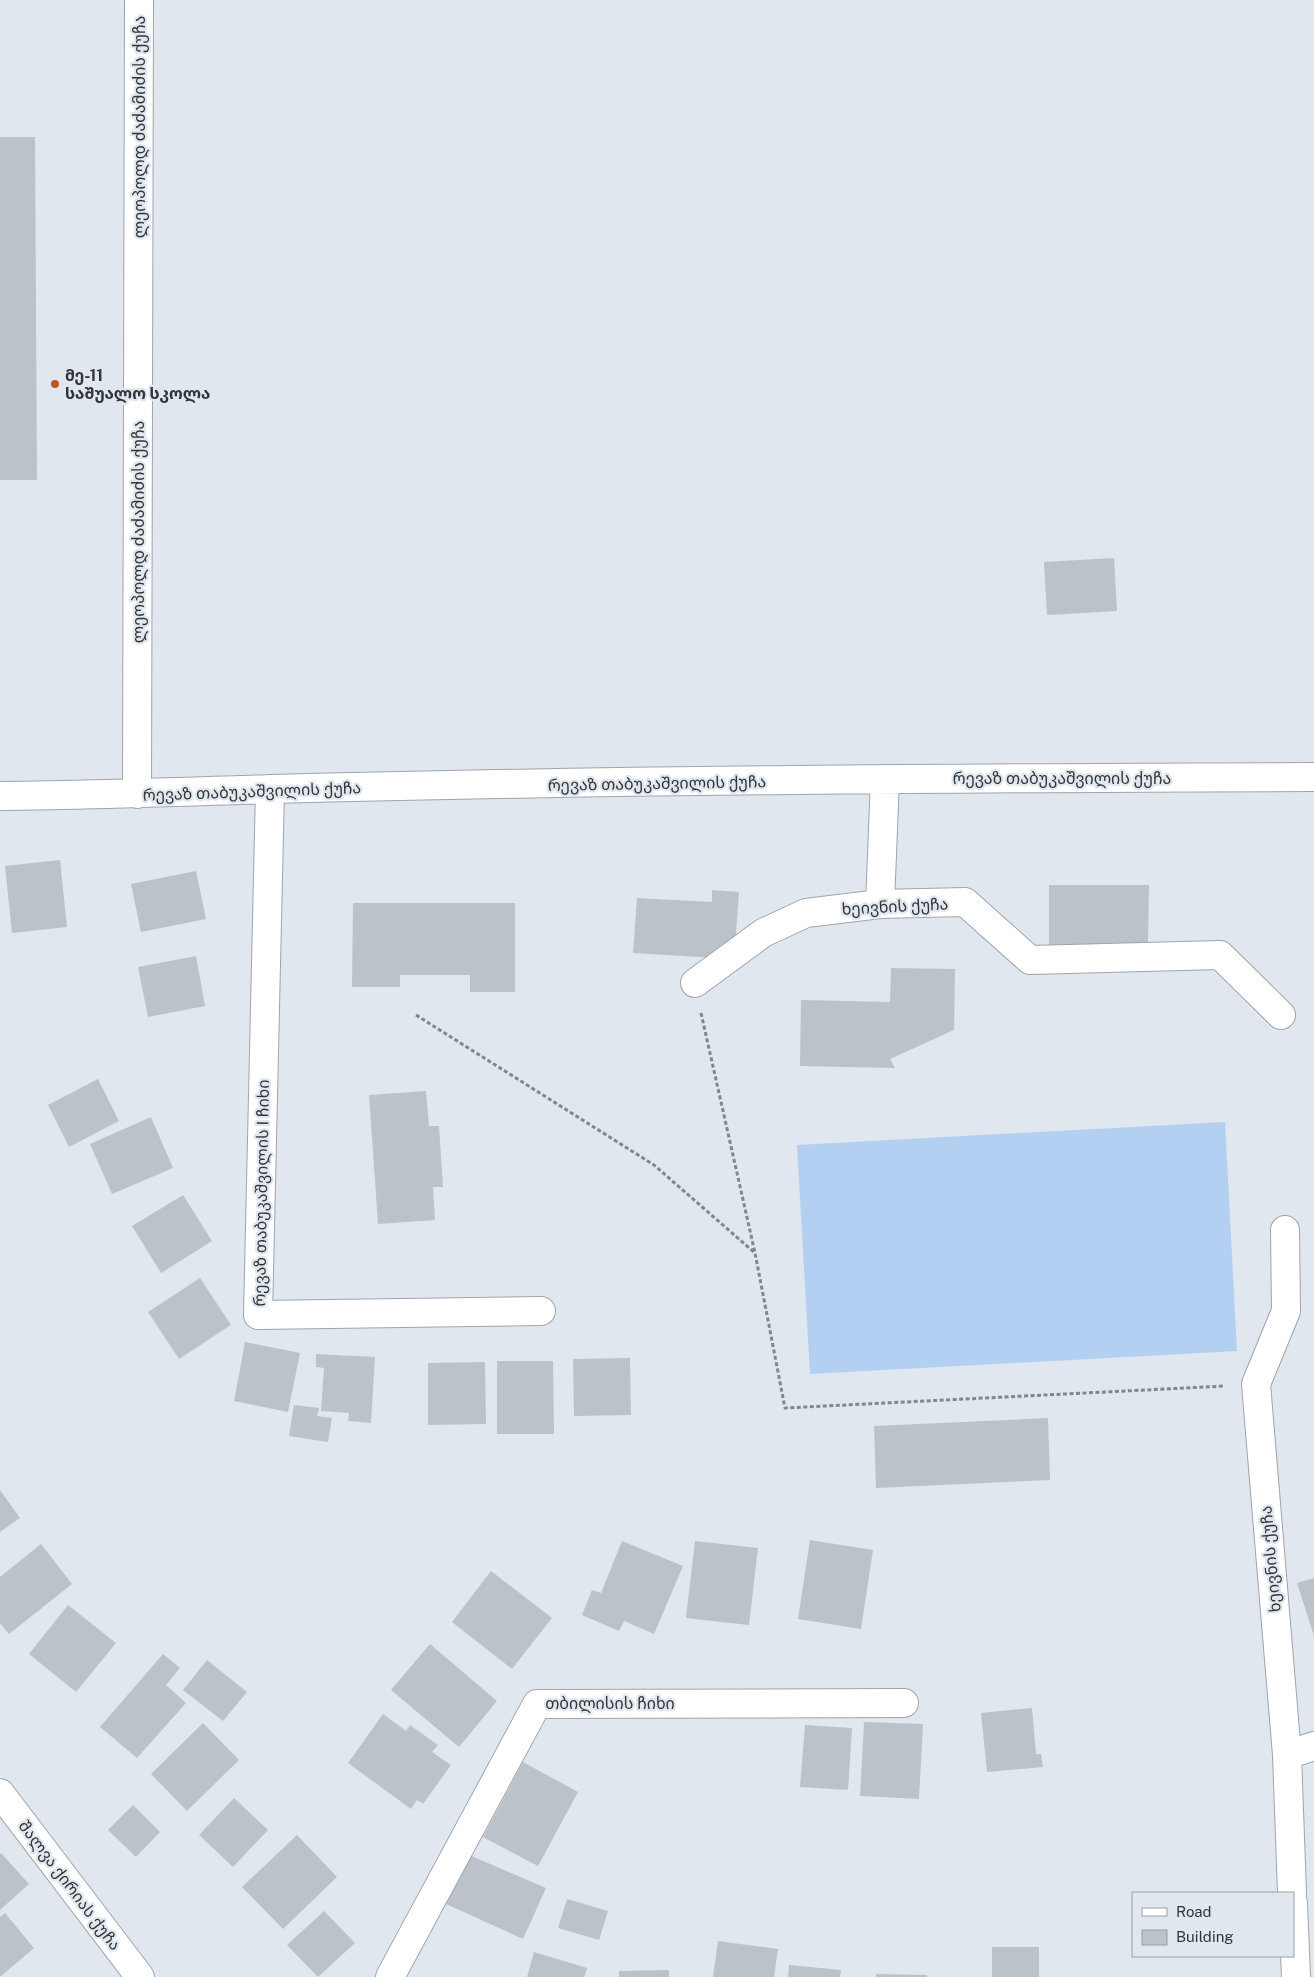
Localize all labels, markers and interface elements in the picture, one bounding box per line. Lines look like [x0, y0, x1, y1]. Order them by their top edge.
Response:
street label: ლეოპოლდ ძაძამიძის ქუჩა [130, 16, 150, 238]
place label: მე-11 საშუალო სკოლა [65, 366, 210, 404]
marker: მე-11 საშუალო სკოლა [49, 378, 61, 390]
street label: ლეოპოლდ ძაძამიძის ქუჩა [129, 421, 149, 643]
street label: რევაზ თაბუკაშვილის ქუჩა [953, 769, 1171, 789]
street label: რევაზ თაბუკაშვილის ქუჩა [548, 772, 766, 796]
street label: რევაზ თაბუკაშვილის ქუჩა [143, 778, 362, 806]
street label: ხეივნის ქუჩა [841, 894, 949, 919]
street label: რევაზ თაბუკაშვილის I ჩიხი [250, 1079, 274, 1307]
street label: ხეივნის ქუჩა [1256, 1505, 1285, 1613]
street label: თბილისის ჩიხი [545, 1694, 675, 1714]
street label: შალვა ქირიას ქუჩა [14, 1817, 125, 1955]
legend [1132, 1892, 1294, 1957]
text: Road [1176, 1903, 1212, 1920]
text: Building [1176, 1928, 1234, 1945]

